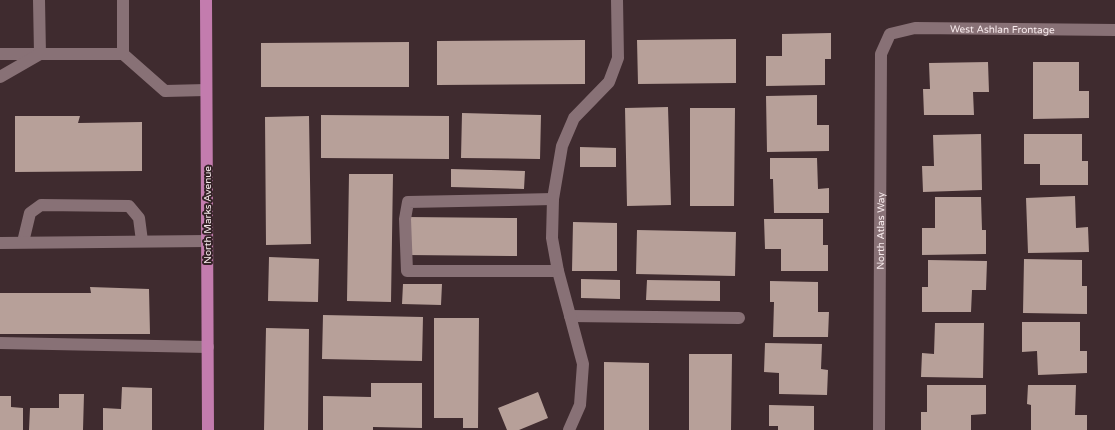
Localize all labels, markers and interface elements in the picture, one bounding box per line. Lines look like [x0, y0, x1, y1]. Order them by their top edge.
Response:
street label: West Ashlan Frontage [950, 23, 1055, 36]
street label: North Marks Avenue [202, 166, 214, 264]
street label: North Atlas Way [875, 192, 887, 270]

